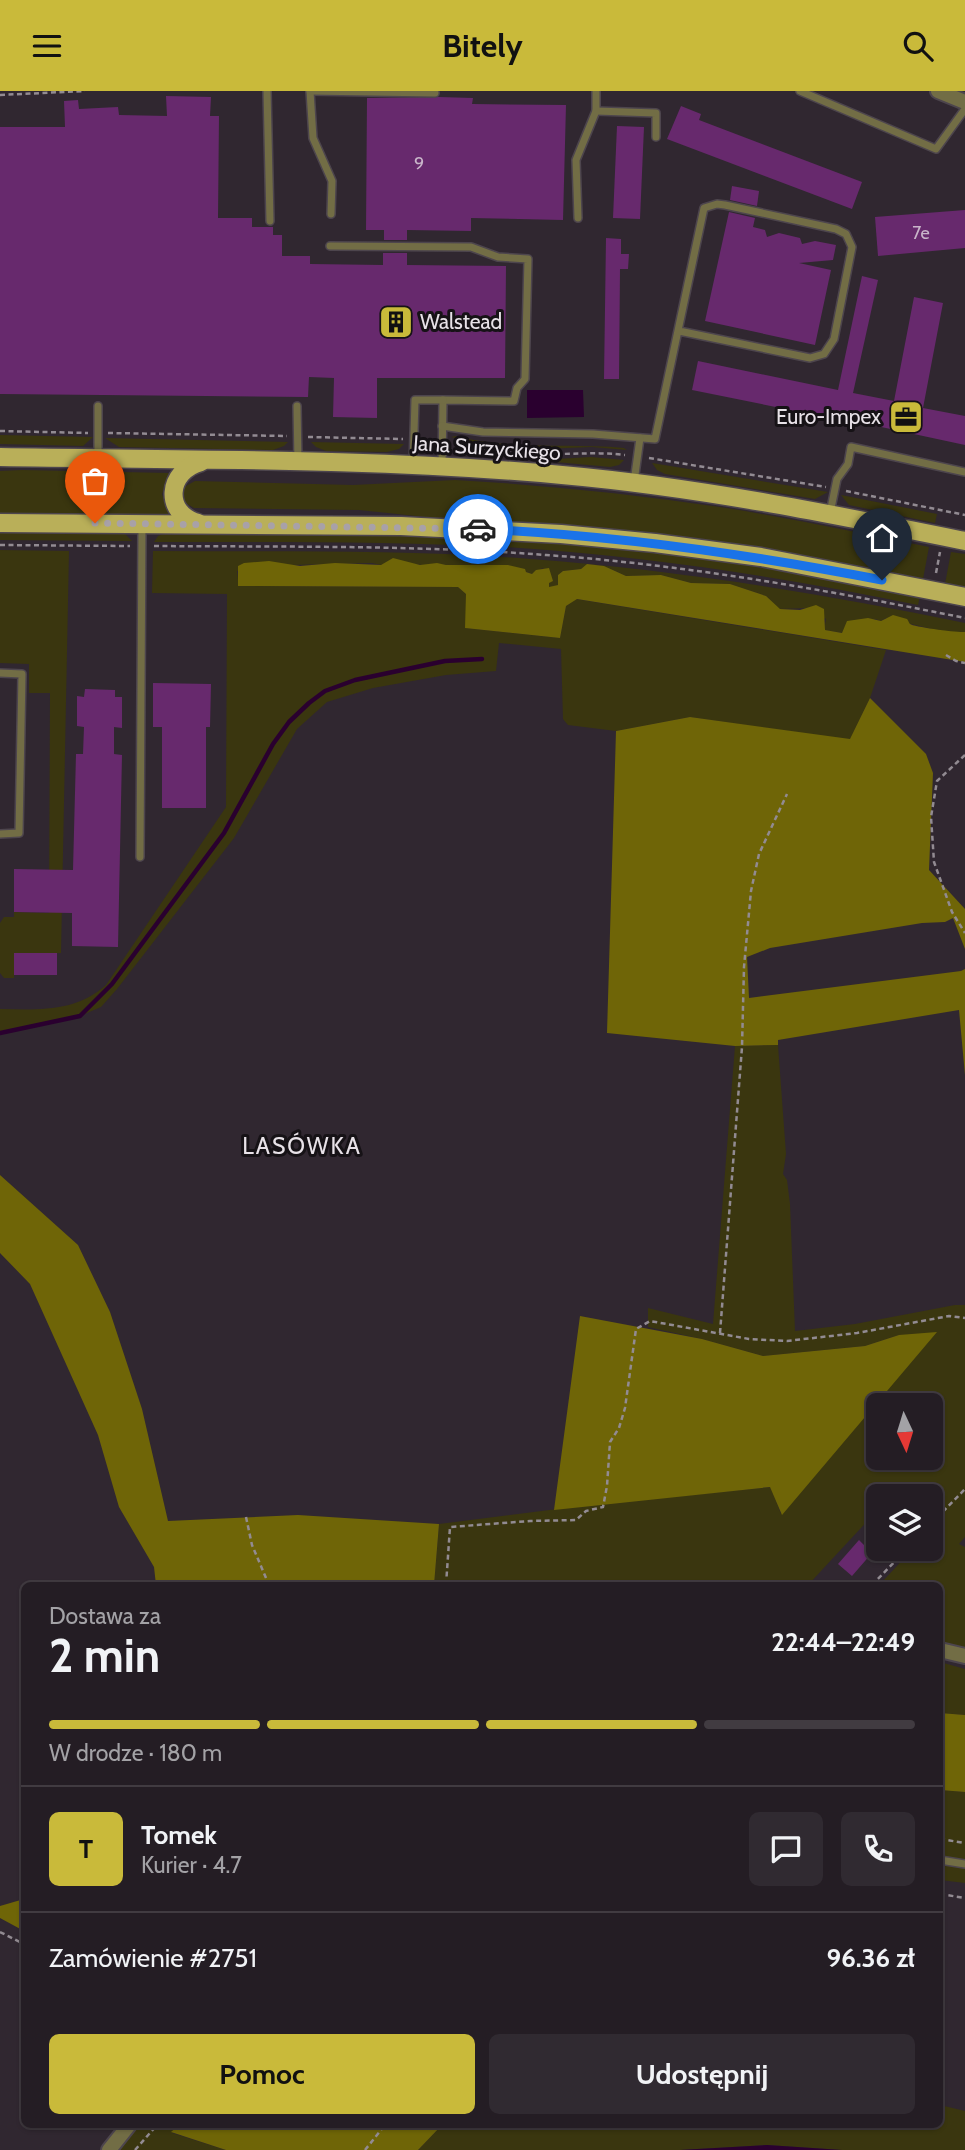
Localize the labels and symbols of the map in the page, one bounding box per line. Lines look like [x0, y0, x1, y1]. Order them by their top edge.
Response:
house number: 9 [414, 153, 424, 175]
house number: 7e [912, 222, 930, 244]
building icon: Walstead [377, 303, 415, 341]
place label: Walstead [420, 309, 502, 334]
office icon: Euro-Impex [887, 398, 925, 436]
place label: Euro-Impex [776, 404, 881, 429]
street label: Jana Surzyckiego [411, 430, 562, 465]
pin [65, 451, 125, 523]
courier [443, 494, 513, 564]
pin [852, 508, 912, 580]
district label: LASÓWKA [242, 1132, 362, 1160]
north arrow [866, 1393, 943, 1470]

